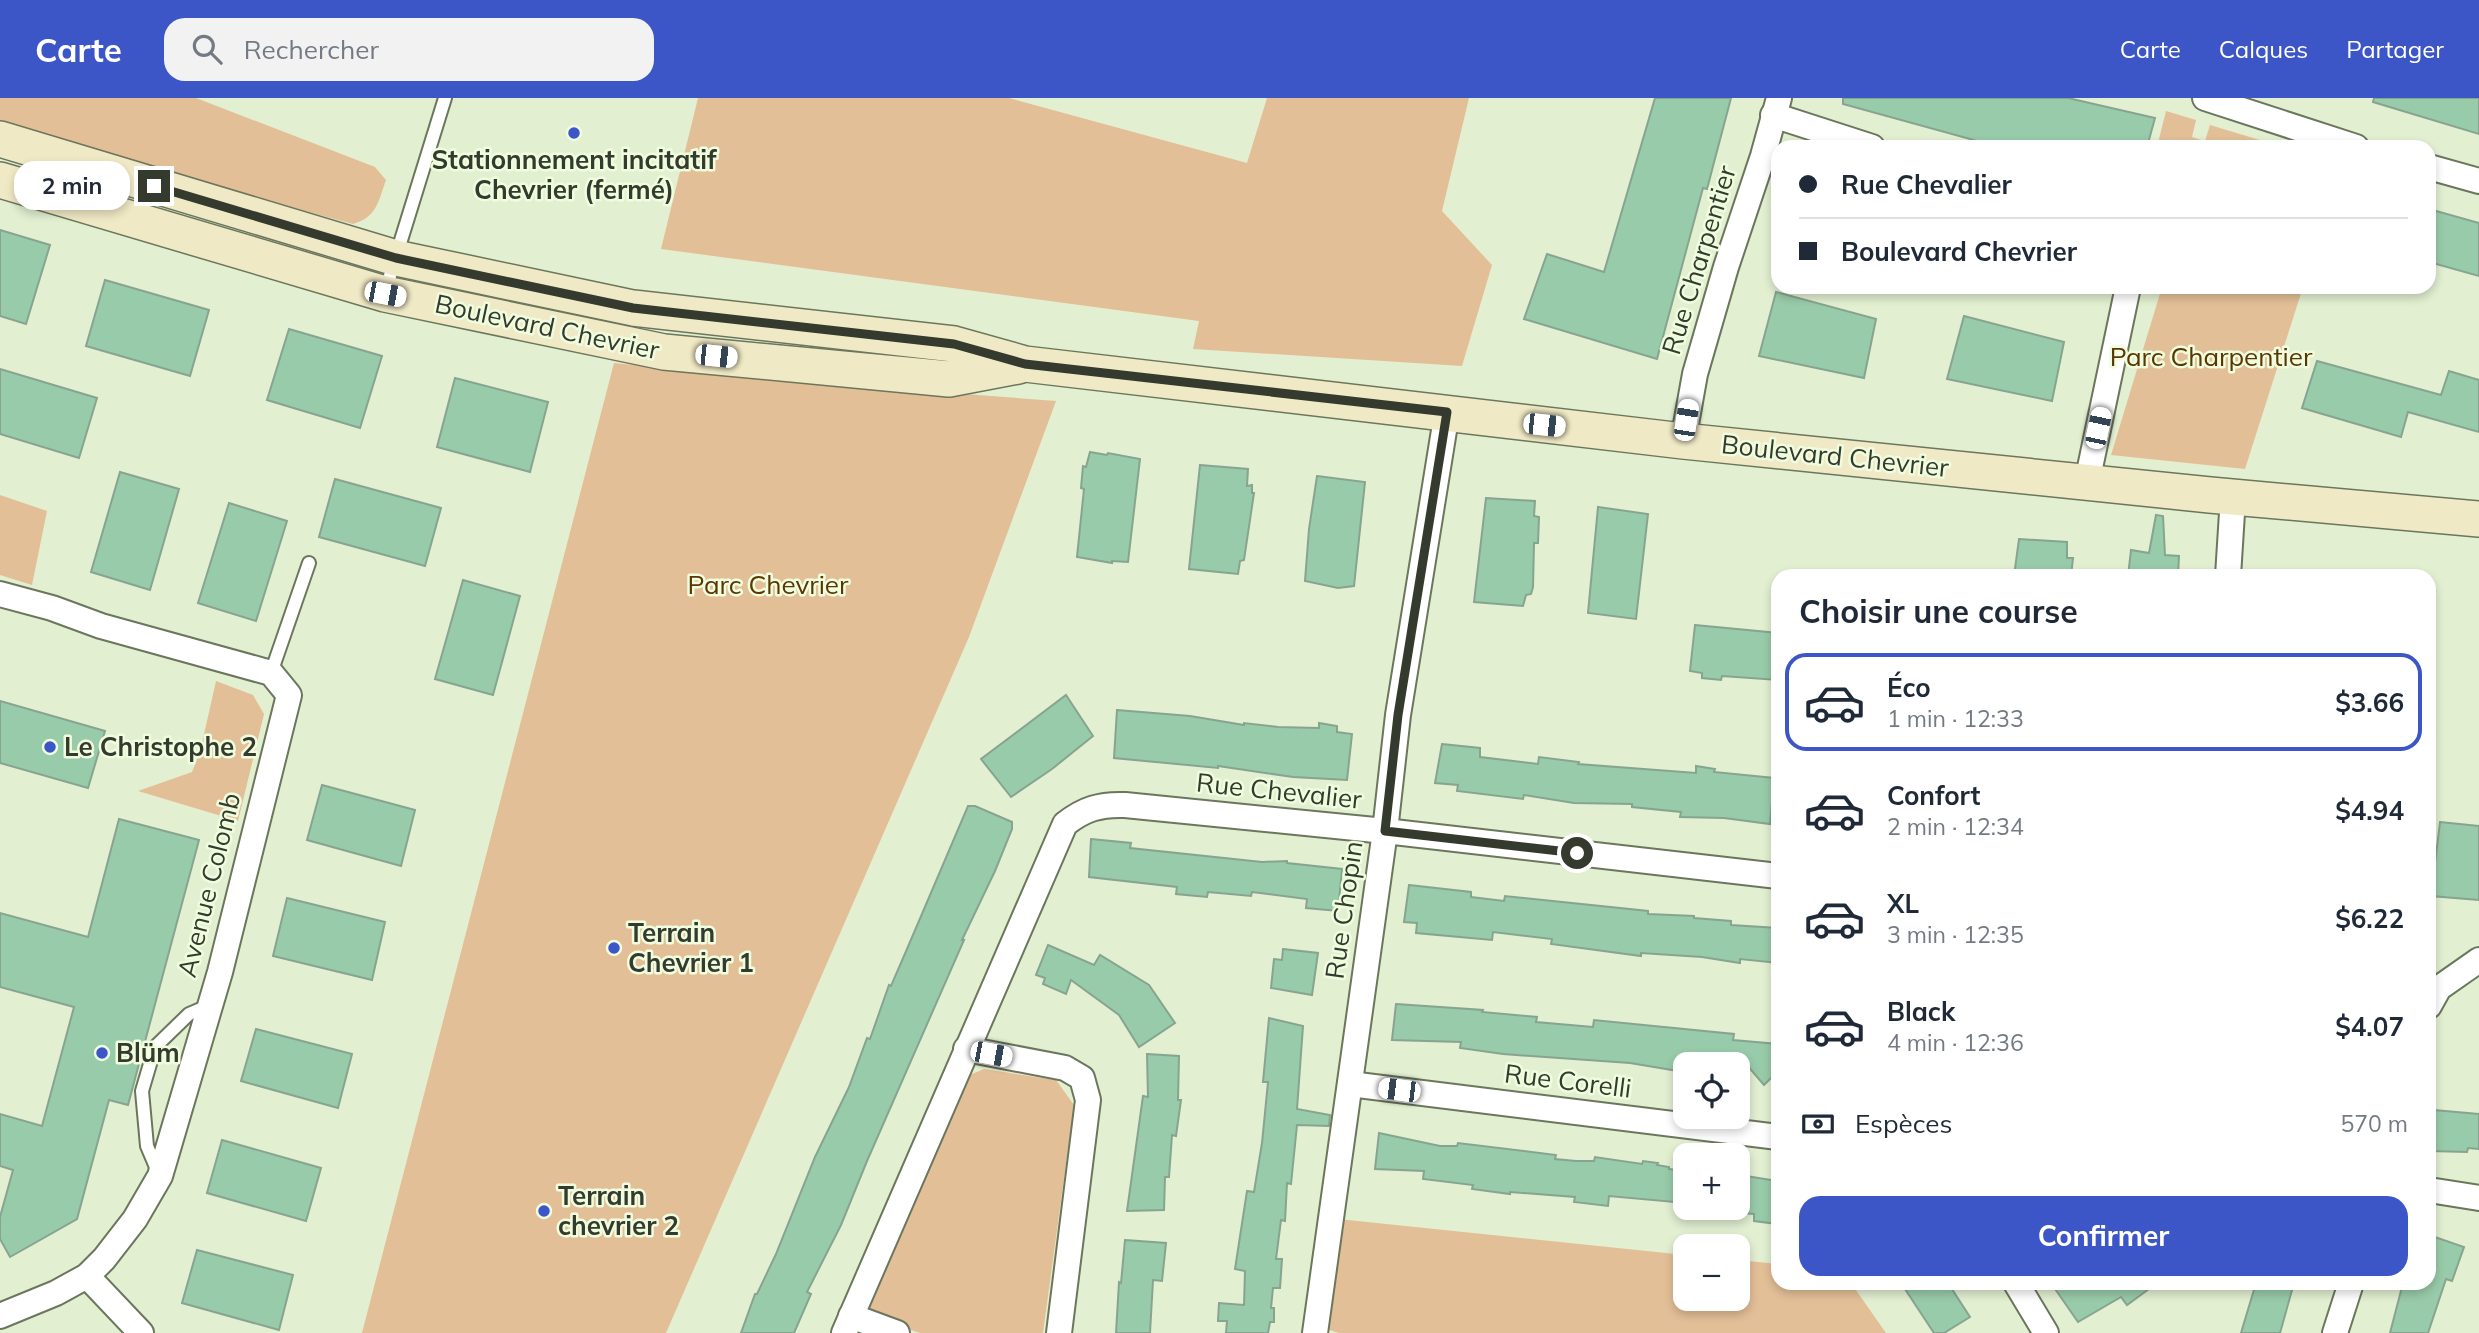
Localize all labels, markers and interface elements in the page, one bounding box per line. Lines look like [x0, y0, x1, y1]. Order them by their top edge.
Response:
search box [164, 18, 654, 81]
text: Carte [35, 29, 122, 70]
icon: search [188, 30, 226, 68]
text: Rechercher [244, 33, 379, 66]
text: Carte [2120, 34, 2181, 64]
text: Calques [2219, 34, 2308, 64]
text: Partager [2346, 34, 2444, 64]
marker: Stationnement incitatif Chevrier (fermé) [566, 125, 582, 141]
place label: Stationnement incitatif Chevrier (fermé) [431, 143, 717, 206]
street label: Rue Charpentier [1654, 161, 1743, 358]
callout: 2 min [14, 162, 130, 210]
text: Rue Chevalier [1841, 168, 2012, 201]
route end [138, 170, 170, 202]
text: 2 min [42, 171, 102, 200]
text: Boulevard Chevrier [1841, 235, 2077, 268]
car [363, 280, 408, 308]
street label: Boulevard Chevrier [432, 287, 663, 367]
park label: Parc Charpentier [2110, 340, 2313, 373]
car [695, 343, 738, 369]
car [1673, 398, 1700, 442]
car [2084, 405, 2113, 451]
car [1523, 412, 1566, 438]
street label: Boulevard Chevrier [1720, 427, 1951, 484]
park label: Parc Chevrier [688, 568, 849, 601]
text: Choisir une course [1799, 591, 2078, 631]
icon: car [1803, 671, 1866, 734]
text: Éco [1887, 671, 1931, 704]
text: $3.66 [2335, 686, 2404, 719]
text: 1 min · 12:33 [1887, 704, 2024, 733]
place label: Le Christophe 2 [64, 730, 257, 763]
marker: Le Christophe 2 [42, 739, 58, 755]
street label: Rue Chevalier [1195, 765, 1364, 816]
icon: car [1803, 779, 1866, 842]
text: Confort [1887, 779, 1980, 812]
street label: Avenue Colomb [170, 789, 247, 980]
text: $4.94 [2335, 794, 2404, 827]
text: 2 min · 12:34 [1887, 812, 2024, 841]
route start [1561, 837, 1593, 869]
street label: Rue Chopin [1318, 839, 1370, 981]
icon: car [1803, 887, 1866, 950]
text: XL [1887, 887, 1919, 920]
text: $6.22 [2335, 902, 2404, 935]
place label: Terrain Chevrier 1 [628, 916, 754, 979]
text: 3 min · 12:35 [1887, 920, 2024, 949]
marker: Terrain Chevrier 1 [606, 940, 622, 956]
icon: car [1803, 995, 1866, 1058]
text: Black [1887, 995, 1955, 1028]
text: $4.07 [2335, 1010, 2404, 1043]
text: 4 min · 12:36 [1887, 1028, 2024, 1057]
place label: Blüm [116, 1036, 180, 1069]
car [969, 1040, 1014, 1068]
marker: Blüm [94, 1045, 110, 1061]
map controls [1673, 1052, 1750, 1311]
button: locate [1673, 1052, 1750, 1129]
street label: Rue Corelli [1503, 1056, 1633, 1105]
car [1377, 1077, 1422, 1103]
icon: cash [1799, 1105, 1837, 1143]
text: Espèces [1855, 1107, 1952, 1140]
text: 570 m [2340, 1109, 2408, 1138]
button: + [1673, 1143, 1750, 1220]
place label: Terrain chevrier 2 [558, 1179, 679, 1242]
button: Confirmer [1799, 1196, 2408, 1276]
marker: Terrain chevrier 2 [536, 1203, 552, 1219]
button: − [1673, 1234, 1750, 1311]

